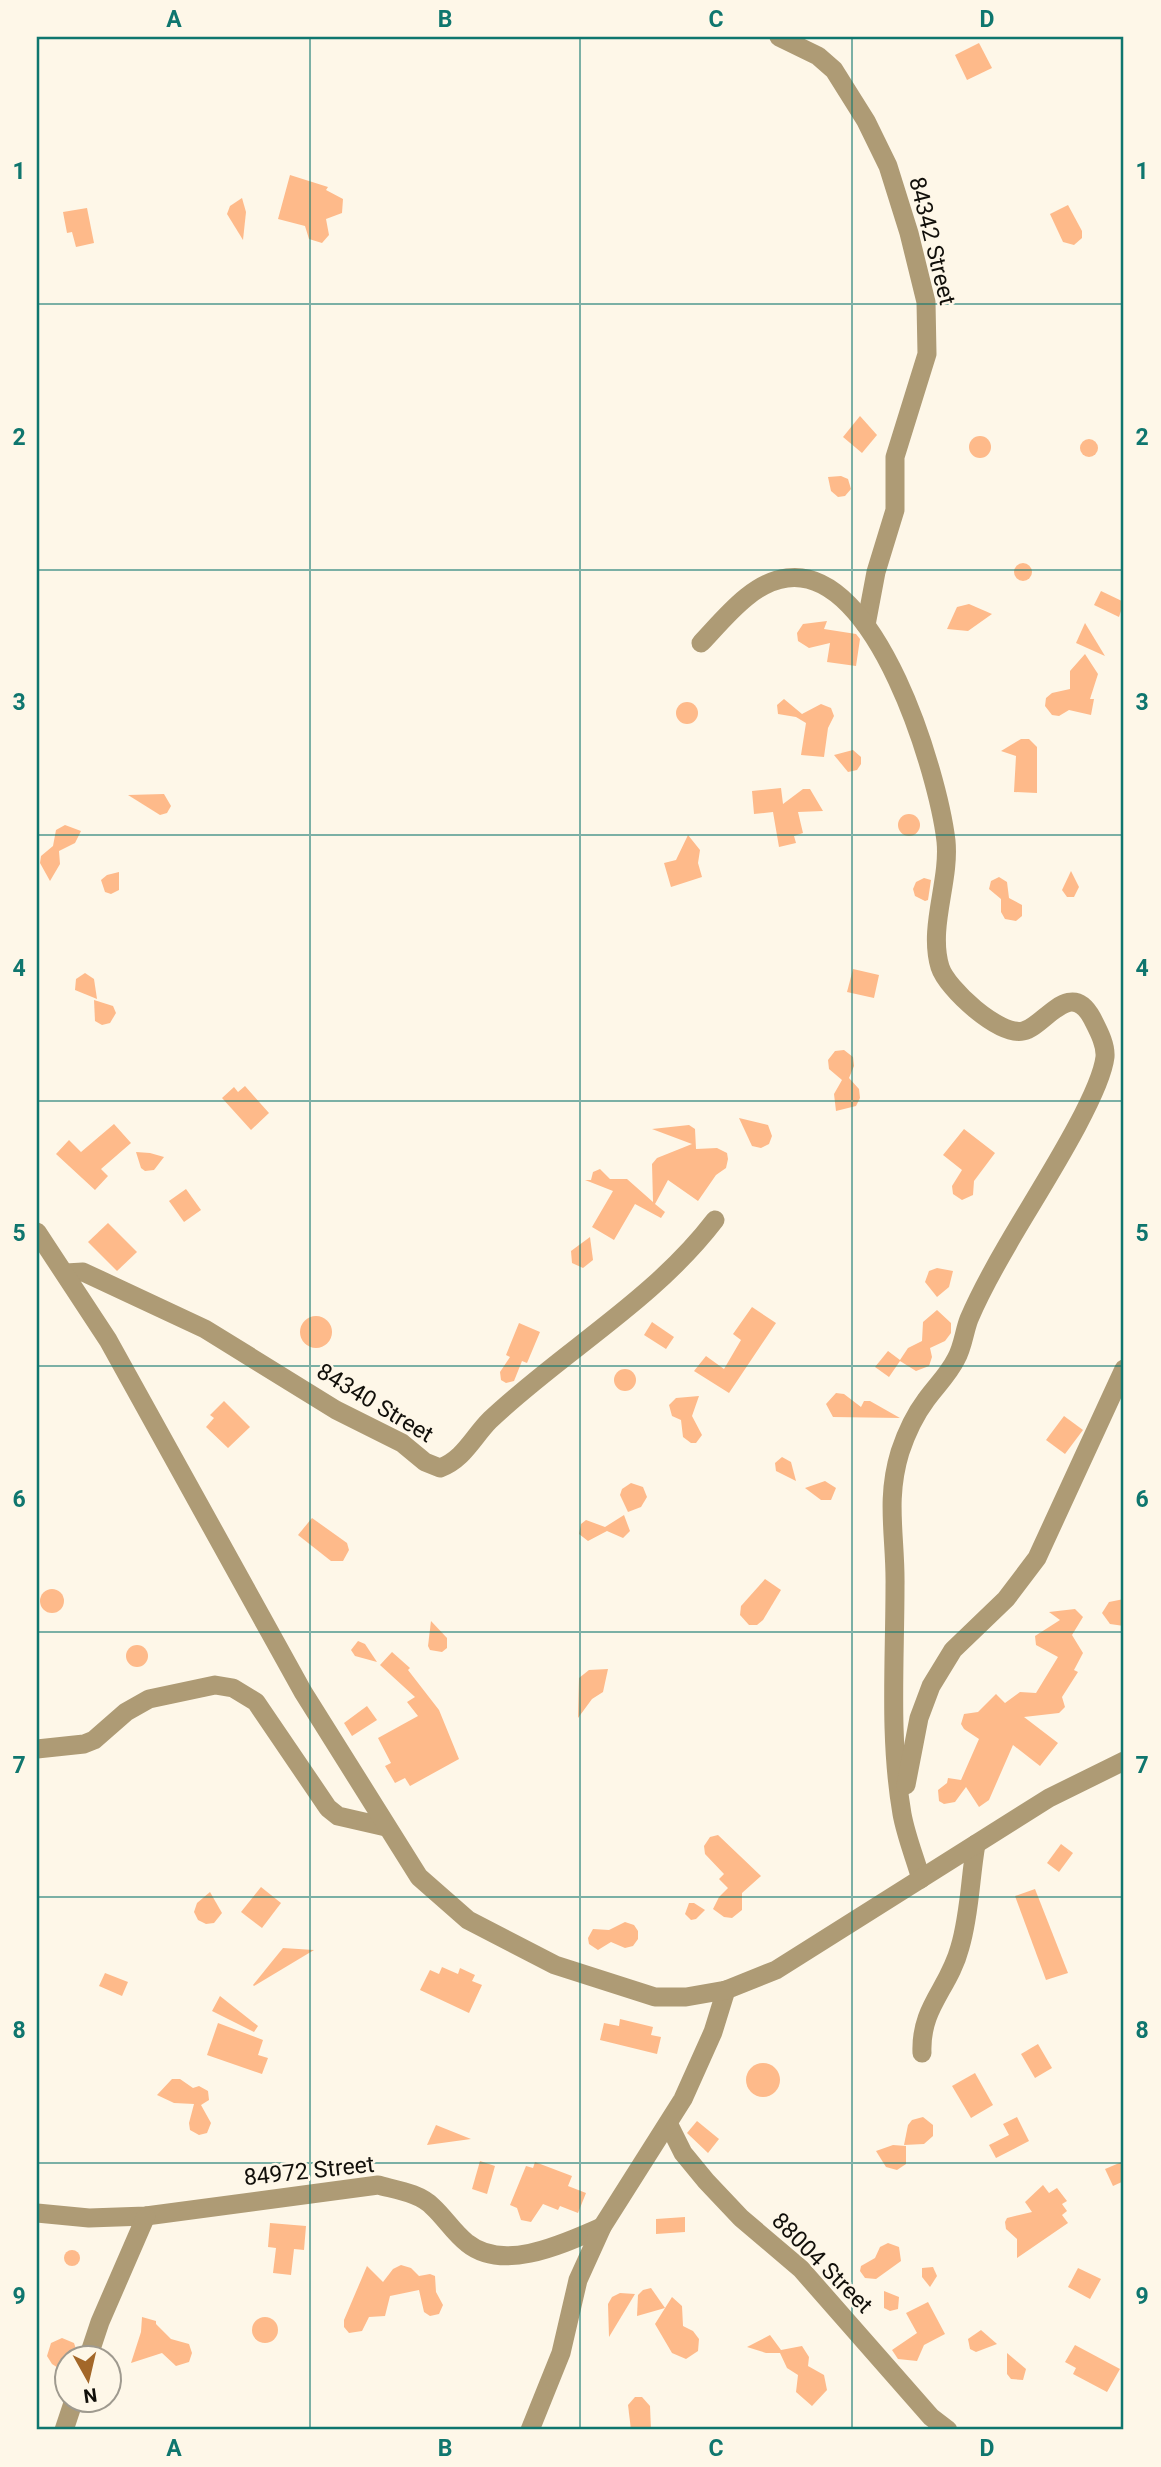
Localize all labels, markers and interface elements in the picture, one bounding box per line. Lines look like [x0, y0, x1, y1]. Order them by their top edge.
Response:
text: A [166, 6, 182, 33]
text: B [438, 6, 452, 33]
text: C [708, 6, 724, 33]
text: D [980, 6, 994, 33]
text: 1 [12, 158, 26, 185]
text: 1 [1135, 158, 1149, 185]
street label: 84342 Street [903, 174, 961, 308]
text: 2 [12, 424, 26, 451]
text: 2 [1135, 424, 1149, 451]
text: 3 [12, 689, 26, 716]
text: 3 [1135, 689, 1149, 716]
text: 4 [12, 955, 26, 982]
text: 4 [1135, 955, 1149, 982]
text: 5 [12, 1220, 26, 1247]
text: 5 [1135, 1220, 1149, 1247]
street label: 84340 Street [312, 1358, 438, 1448]
text: 6 [12, 1486, 26, 1513]
text: 6 [1135, 1486, 1149, 1513]
text: 7 [12, 1752, 26, 1779]
text: 7 [1135, 1752, 1149, 1779]
text: 8 [12, 2017, 26, 2044]
text: 8 [1135, 2017, 1149, 2044]
street label: 84972 Street [242, 2151, 376, 2191]
street label: 88004 Street [766, 2207, 878, 2319]
text: 9 [12, 2283, 26, 2310]
text: 9 [1135, 2283, 1149, 2310]
north arrow [52, 2344, 122, 2414]
text: N [82, 2383, 99, 2408]
text: A [166, 2435, 182, 2462]
text: B [438, 2435, 452, 2462]
text: C [708, 2435, 724, 2462]
text: D [980, 2435, 994, 2462]

